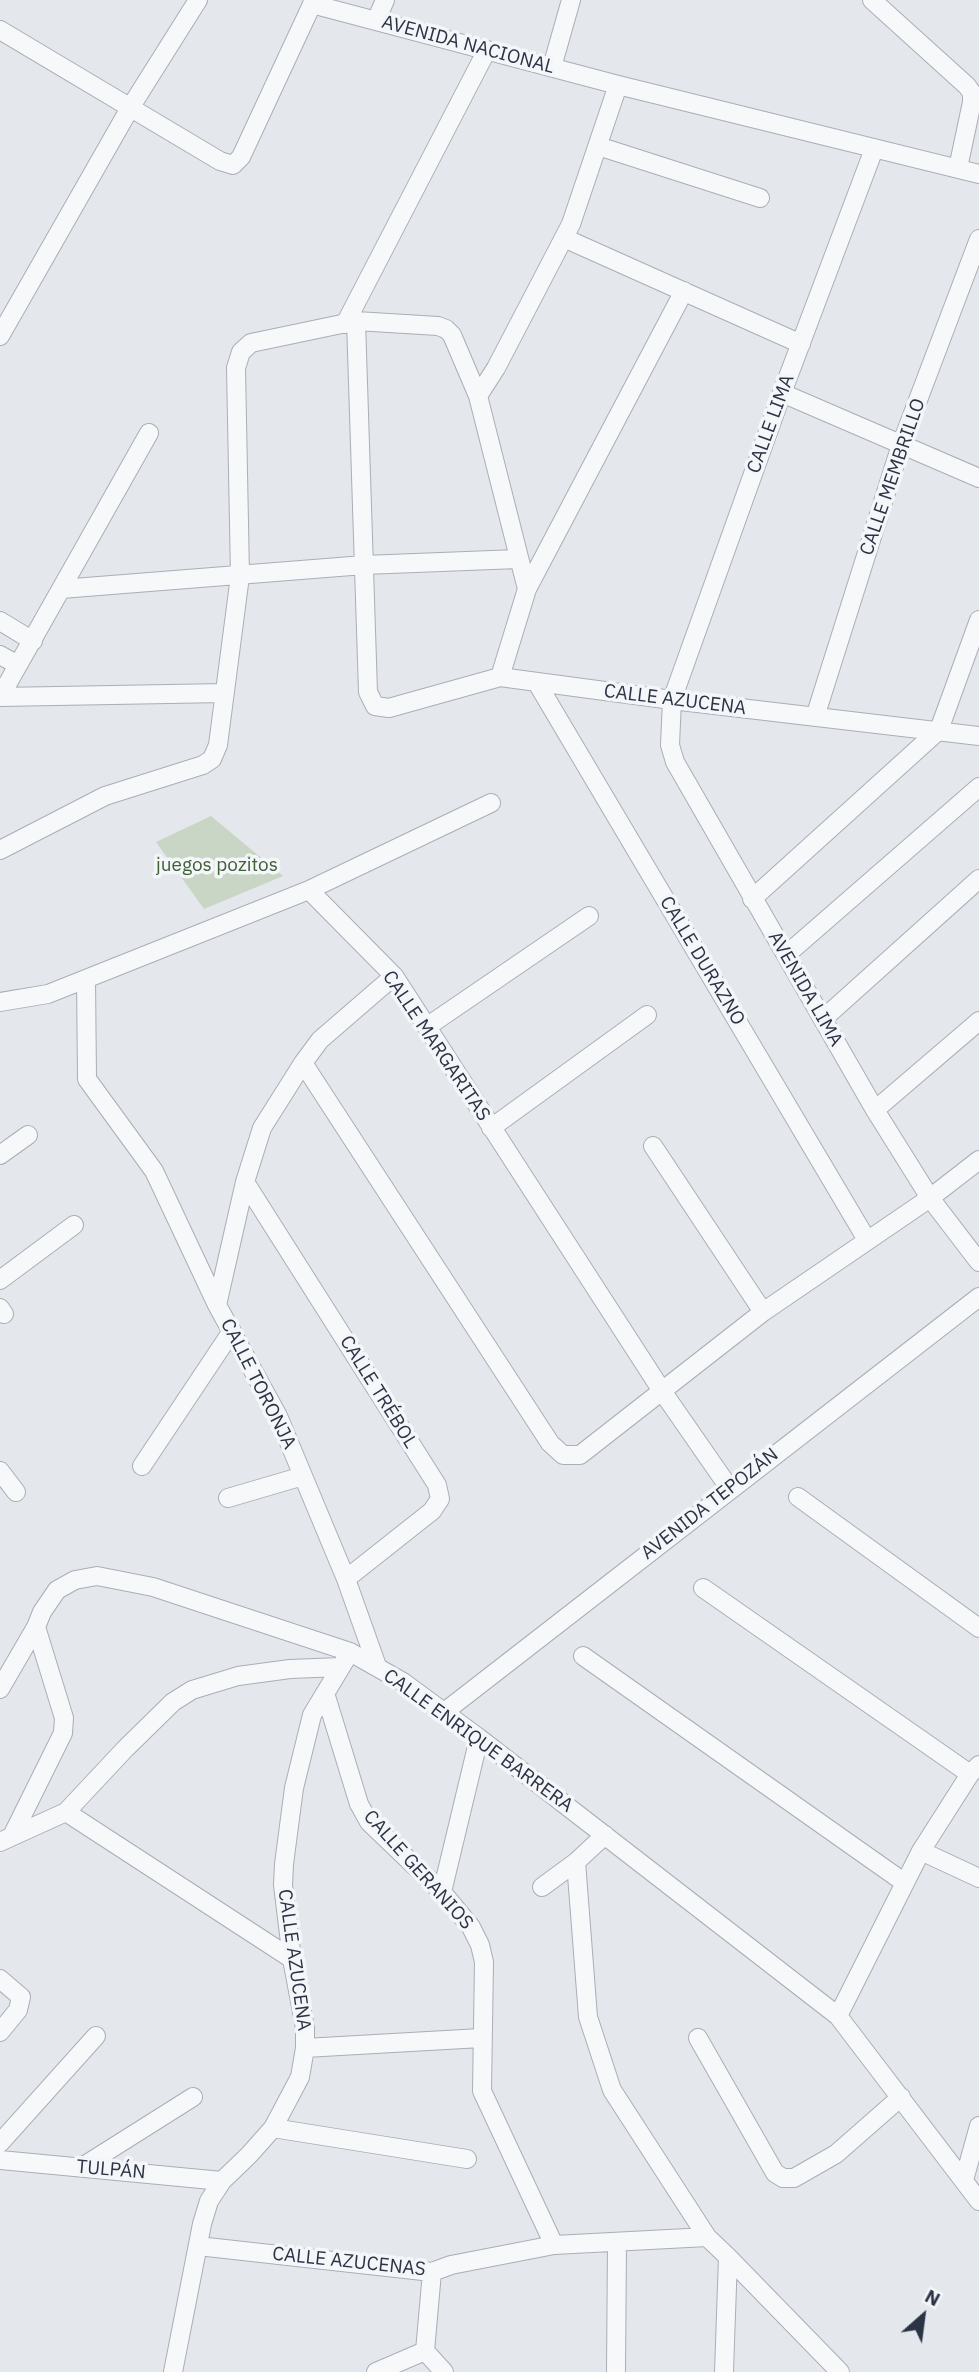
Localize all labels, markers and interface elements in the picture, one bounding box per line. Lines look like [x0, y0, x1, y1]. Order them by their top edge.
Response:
street label: AVENIDA NACIONAL [379, 11, 557, 79]
street label: CALLE LIMA [743, 372, 799, 476]
street label: CALLE MEMBRILLO [855, 395, 931, 559]
street label: CALLE AZUCENA [603, 680, 747, 720]
park label: juegos pozitos [156, 855, 278, 877]
street label: CALLE DURAZNO [655, 892, 749, 1030]
street label: AVENIDA LIMA [763, 927, 847, 1051]
street label: CALLE MARGARITAS [377, 967, 495, 1125]
street label: CALLE TORONJA [215, 1315, 301, 1453]
street label: CALLE TRÉBOL [334, 1332, 422, 1452]
street label: AVENIDA TEPOZÁN [637, 1443, 783, 1565]
street label: CALLE ENRIQUE BARRERA [379, 1665, 577, 1817]
street label: CALLE GERANIOS [358, 1806, 478, 1934]
street label: CALLE AZUCENA [273, 1888, 315, 2032]
street label: TULPÁN [75, 2156, 147, 2184]
street label: CALLE AZUCENAS [271, 2243, 427, 2281]
north arrow [888, 2281, 958, 2351]
text: N [921, 2284, 945, 2311]

